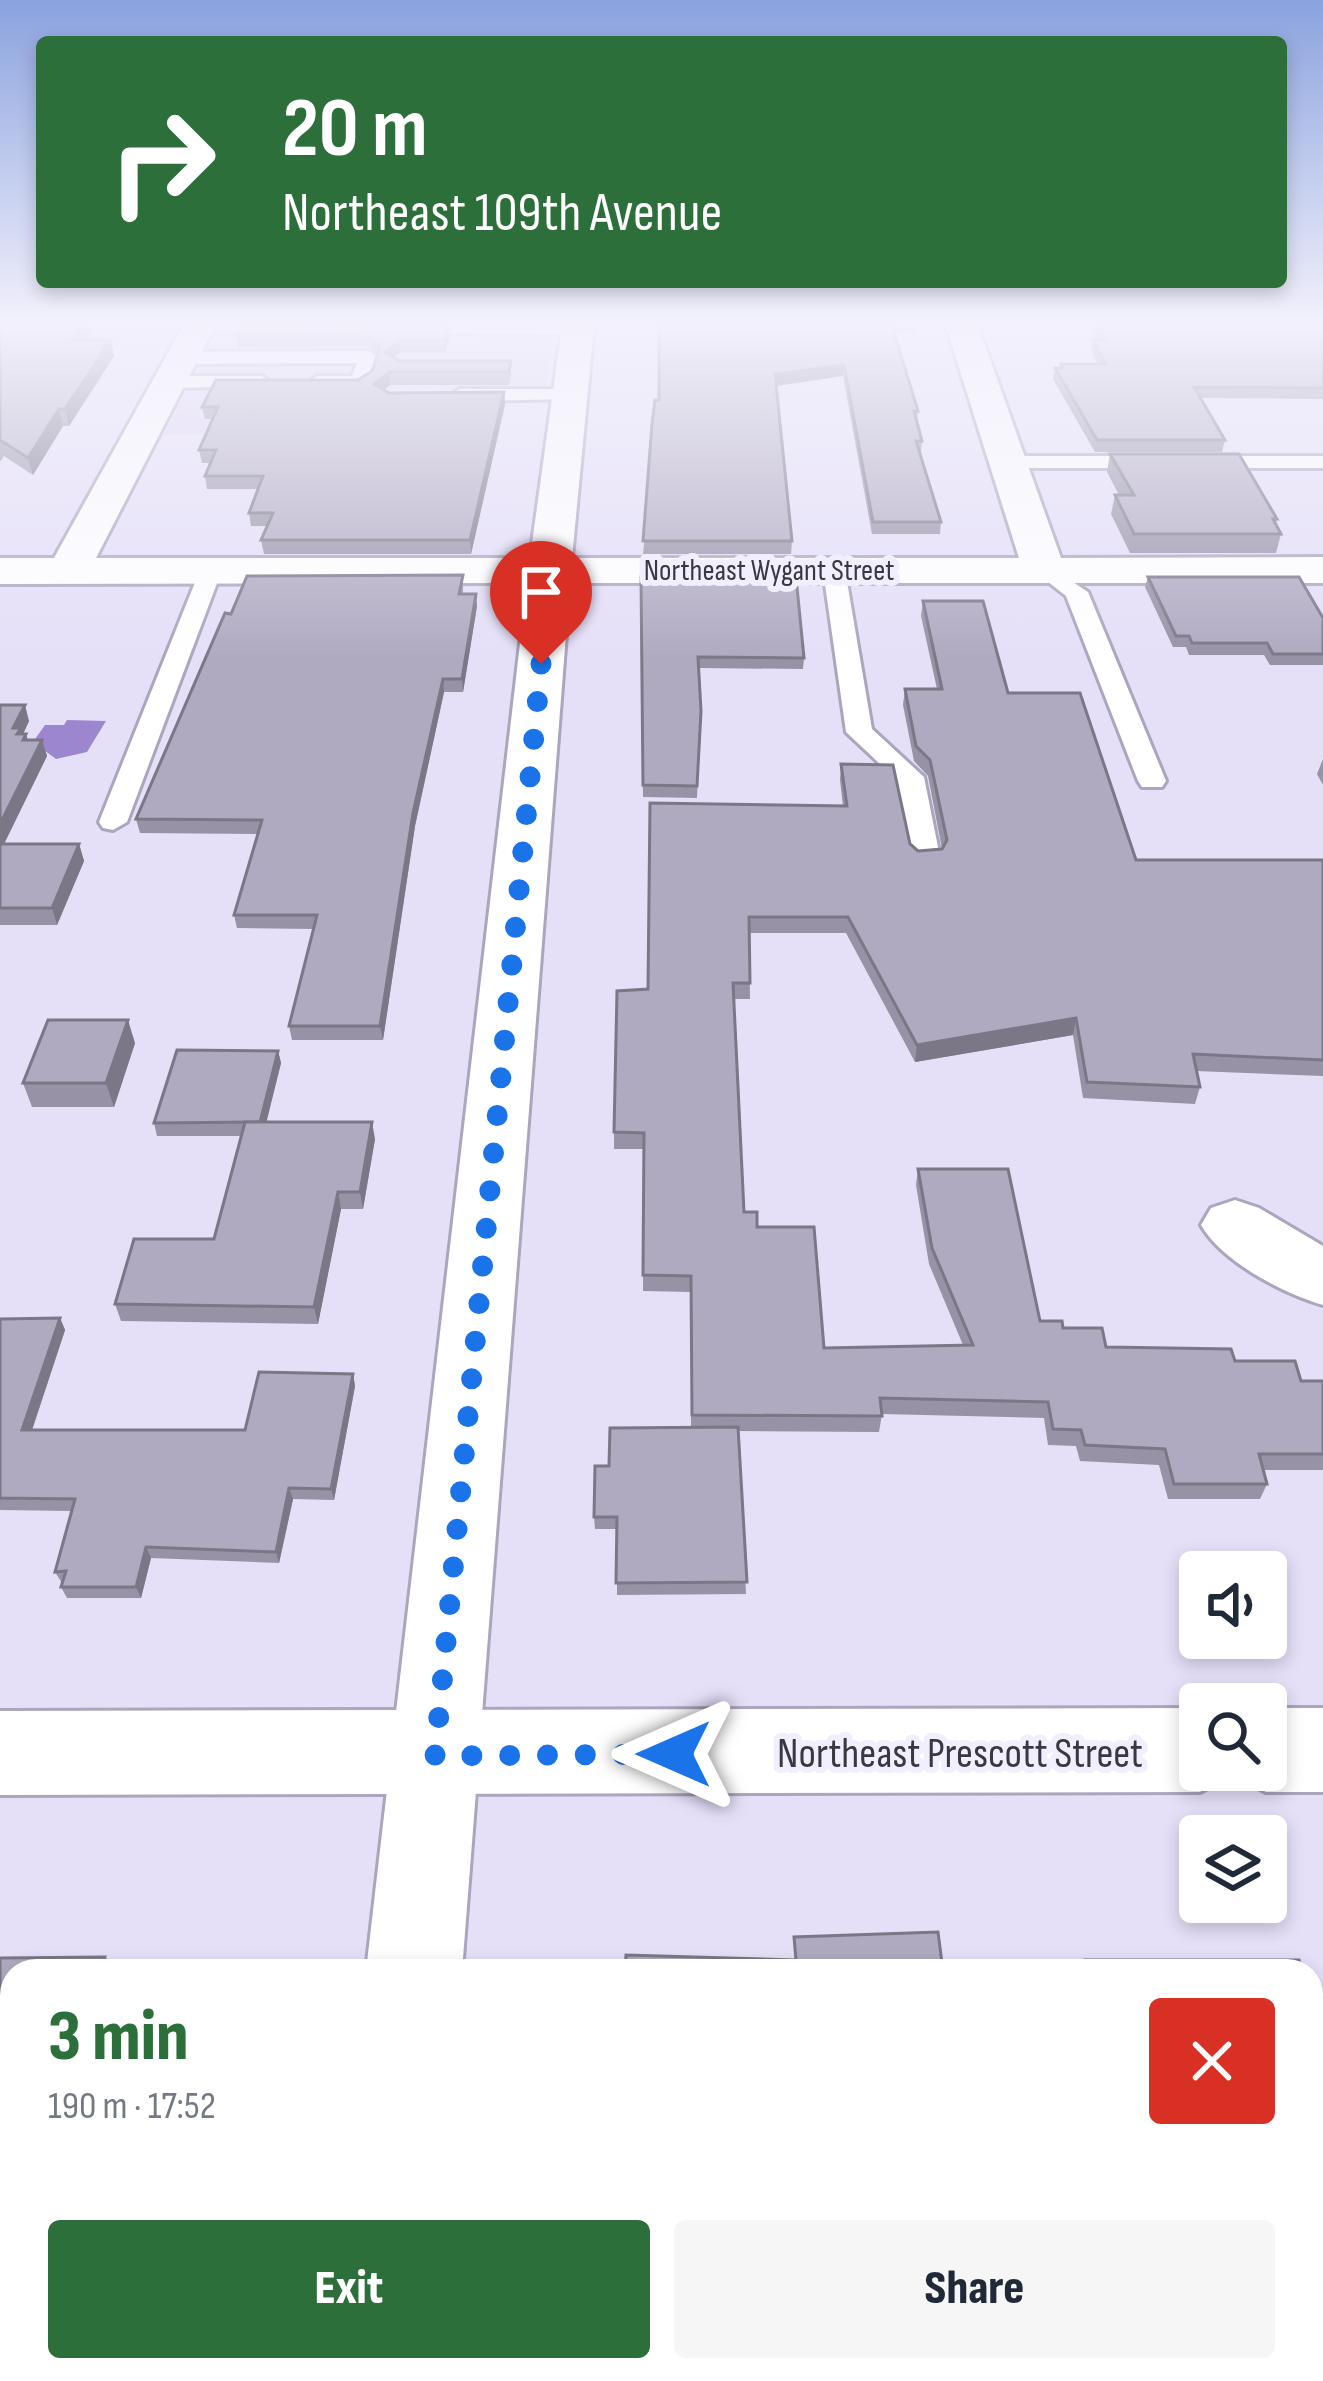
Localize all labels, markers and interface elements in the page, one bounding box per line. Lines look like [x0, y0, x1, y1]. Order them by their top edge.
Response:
text: 20 m [282, 79, 428, 180]
icon: right [84, 84, 240, 240]
text: Northeast 109th Avenue [282, 181, 722, 246]
pin [490, 541, 592, 664]
street label: Northeast Wygant Street [644, 553, 894, 589]
icon: arrive [508, 559, 574, 625]
map controls [1179, 1551, 1287, 1923]
button: sound [1179, 1551, 1287, 1659]
button: search [1179, 1683, 1287, 1791]
position arrow [611, 1691, 737, 1817]
street label: Northeast Prescott Street [777, 1729, 1143, 1780]
button: layers [1179, 1815, 1287, 1923]
text: 3 min [48, 1994, 189, 2081]
button: close [1149, 1998, 1275, 2124]
text: 190 m · 17:52 [48, 2083, 216, 2130]
button: Exit [48, 2220, 650, 2358]
button: Share [674, 2220, 1275, 2358]

